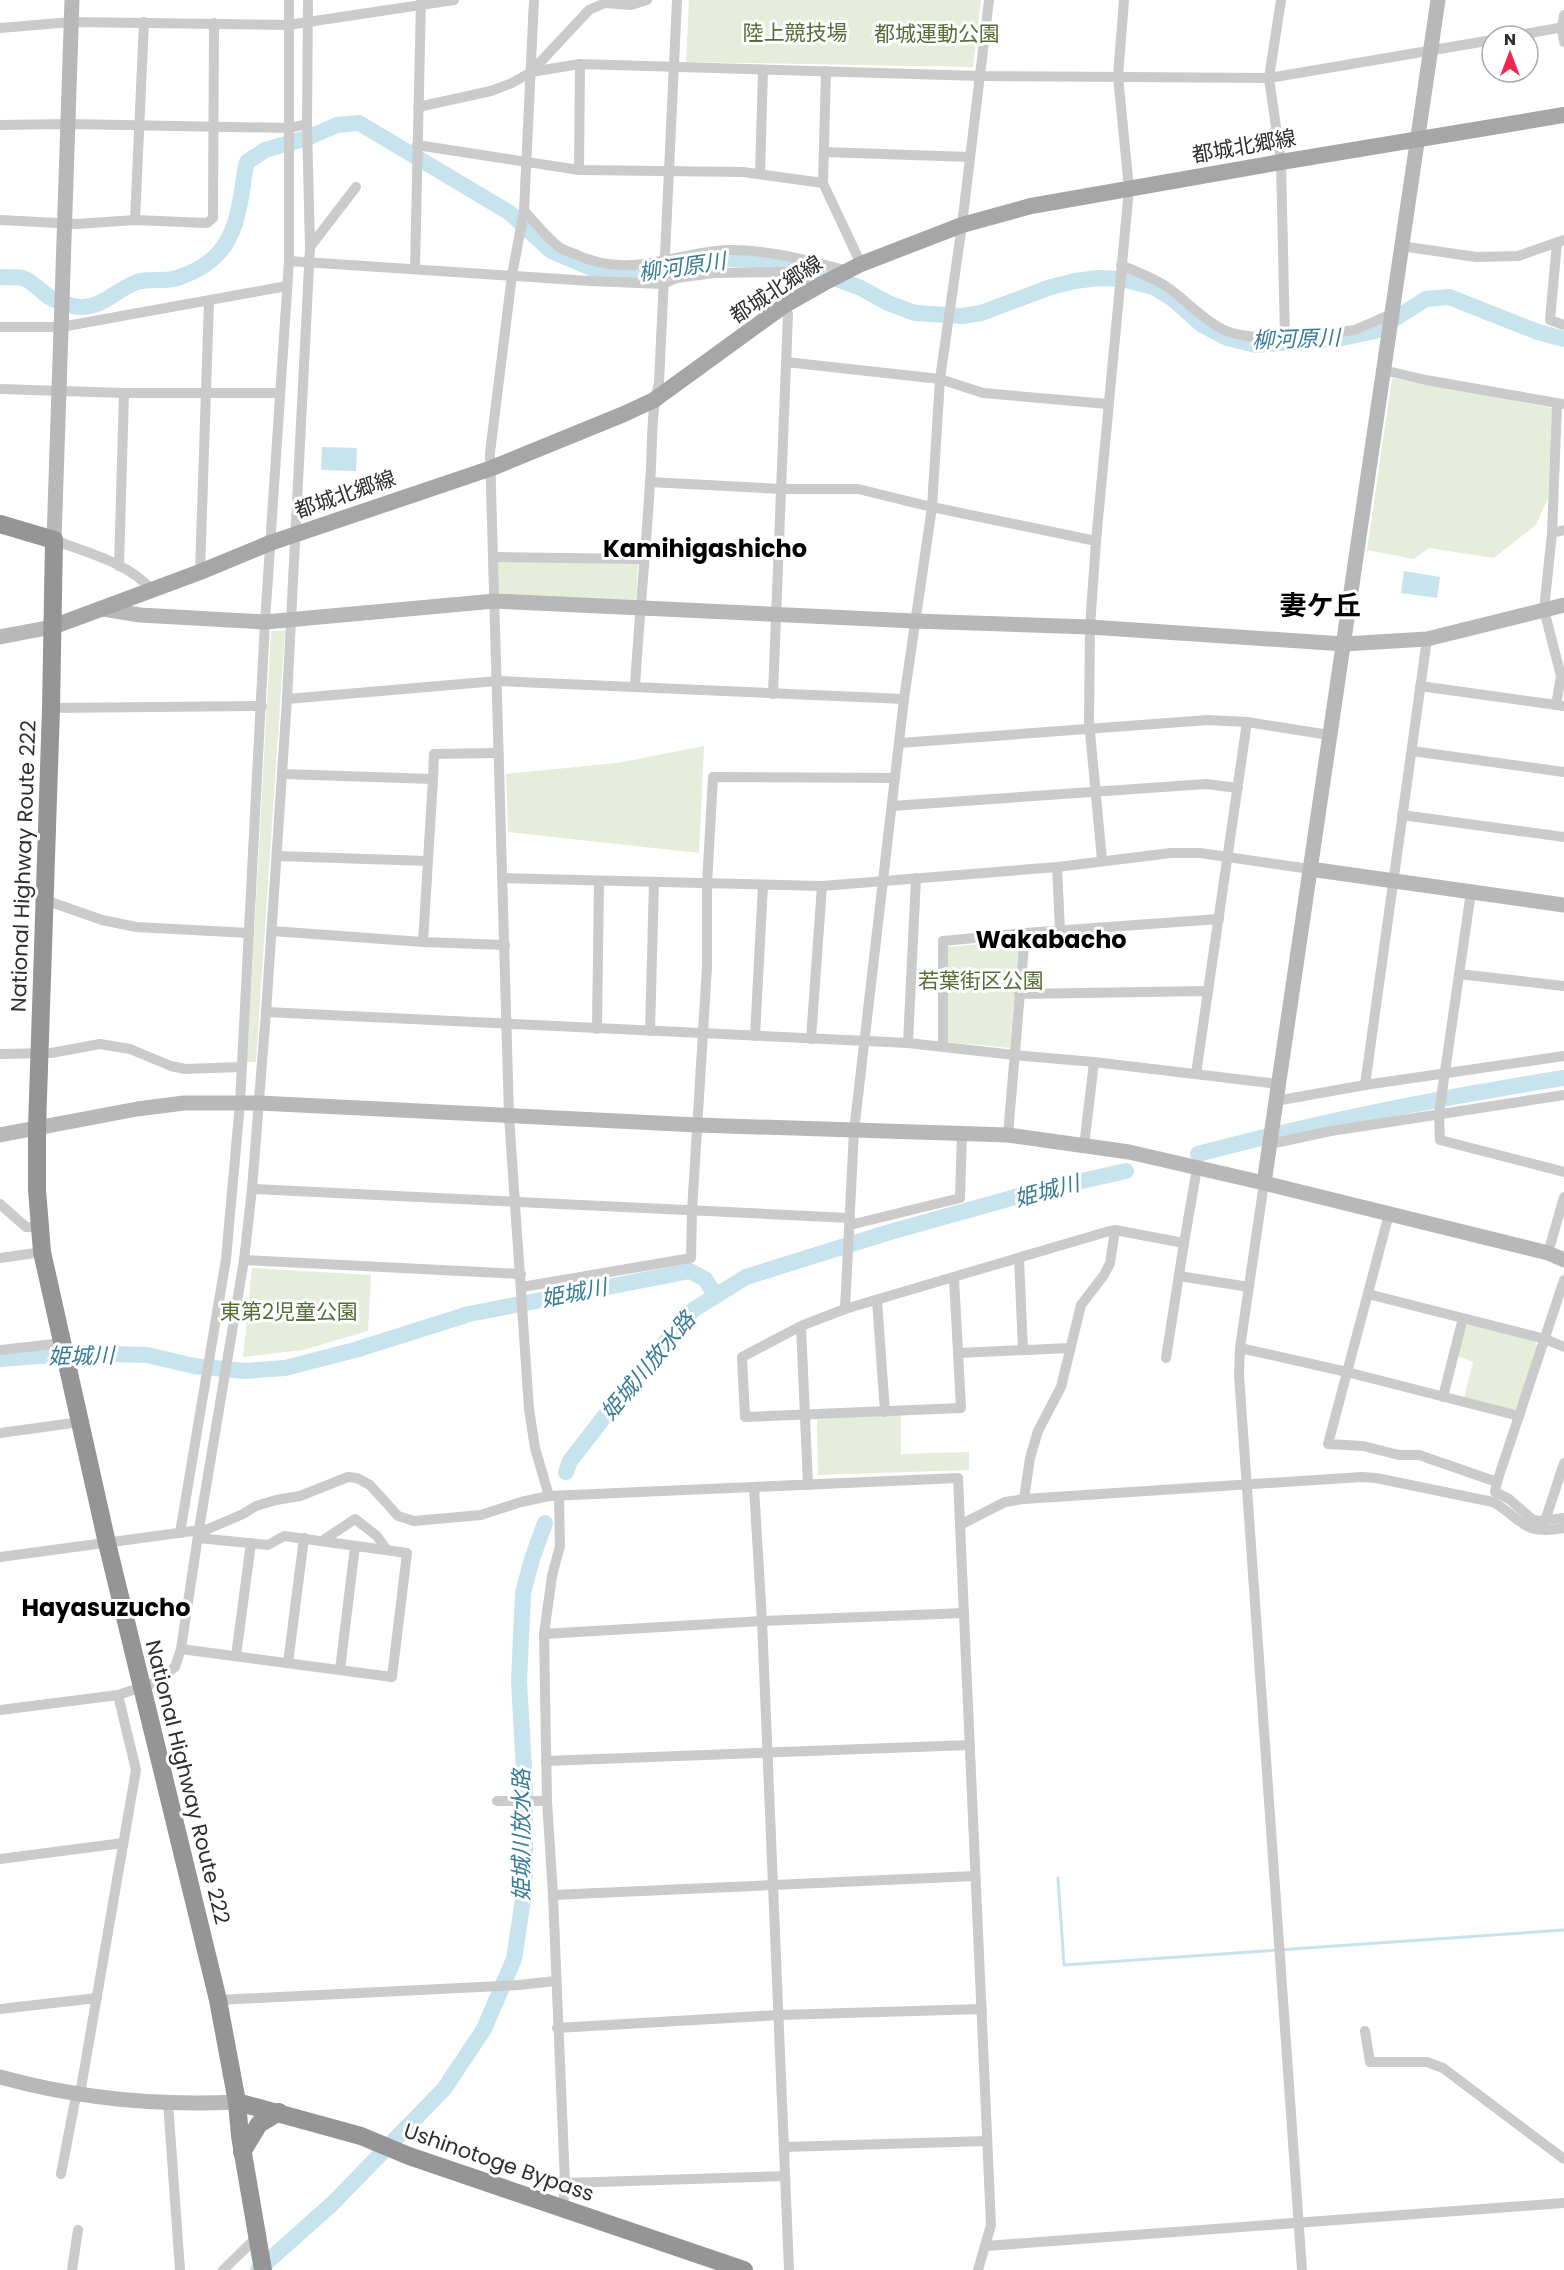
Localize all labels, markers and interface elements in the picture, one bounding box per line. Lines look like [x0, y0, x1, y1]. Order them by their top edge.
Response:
park label: 陸上競技場 [743, 18, 848, 47]
park label: 都城運動公園 [874, 19, 1000, 48]
north arrow [1480, 24, 1540, 84]
text: N [1504, 28, 1516, 51]
street label: 都城北郷線 [1190, 123, 1298, 169]
water label: 柳河原川 [636, 245, 730, 288]
street label: 都城北郷線 [724, 248, 828, 330]
water label: 柳河原川 [1251, 322, 1343, 356]
street label: 都城北郷線 [291, 463, 399, 525]
district label: Kamihigashicho [603, 532, 807, 565]
district label: 妻ケ丘 [1280, 587, 1361, 624]
street label: National Highway Route 222 [3, 720, 43, 1012]
district label: Wakabacho [975, 923, 1127, 956]
park label: 若葉街区公園 [918, 966, 1044, 995]
water label: 姫城川 [1011, 1167, 1085, 1215]
water label: 姫城川 [539, 1271, 611, 1315]
park label: 東第2児童公園 [220, 1297, 358, 1326]
water label: 姫城川放水路 [594, 1304, 704, 1427]
water label: 姫城川 [48, 1340, 116, 1372]
district label: Hayasuzucho [22, 1591, 190, 1624]
street label: National Highway Route 222 [139, 1637, 237, 1927]
water label: 姫城川放水路 [506, 1767, 537, 1901]
street label: Ushinotoge Bypass [400, 2116, 598, 2208]

